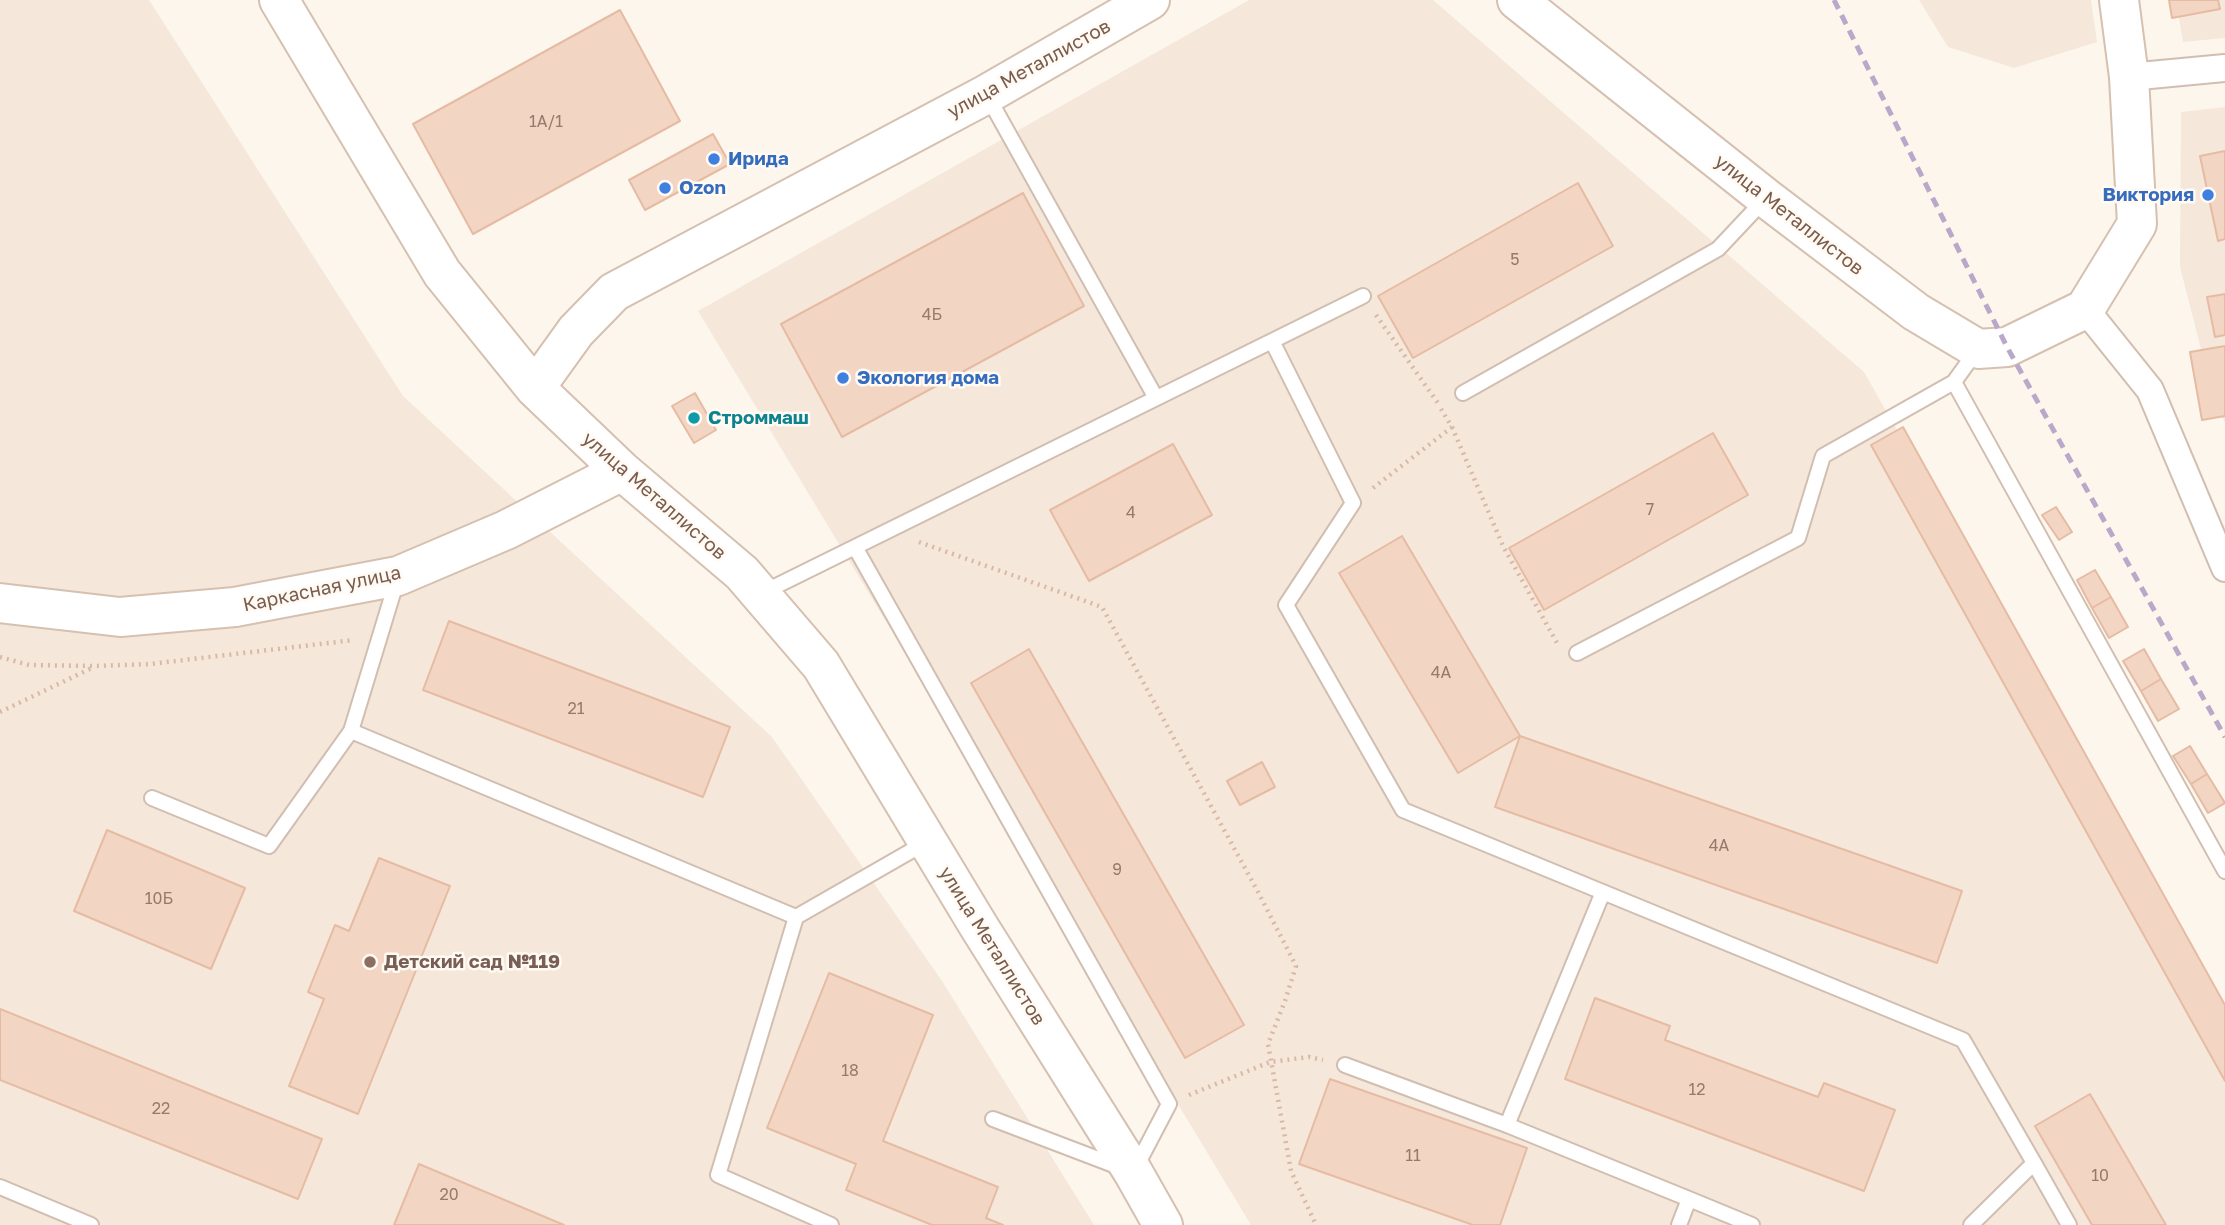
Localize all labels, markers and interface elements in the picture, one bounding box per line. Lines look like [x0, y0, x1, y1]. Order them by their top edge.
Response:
street label: улица Металлистов [944, 15, 1114, 123]
house number: 1А/1 [529, 112, 563, 132]
place label: Ирида [728, 148, 789, 170]
street label: улица Металлистов [1710, 150, 1868, 280]
marker: Ирида [706, 151, 722, 167]
place label: Ozon [679, 177, 726, 199]
marker: Ozon [657, 180, 673, 196]
place label: Виктория [2103, 184, 2194, 206]
marker: Виктория [2200, 187, 2216, 203]
house number: 5 [1510, 250, 1520, 270]
house number: 4Б [922, 305, 942, 325]
place label: Экология дома [857, 367, 999, 389]
marker: Экология дома [835, 370, 851, 386]
place label: Строммаш [708, 407, 809, 429]
marker: Строммаш [686, 410, 702, 426]
street label: улица Металлистов [578, 427, 730, 565]
house number: 7 [1646, 500, 1654, 520]
house number: 4 [1126, 503, 1136, 523]
street label: Каркасная улица [241, 561, 403, 617]
house number: 4А [1431, 663, 1451, 683]
house number: 21 [567, 699, 585, 719]
house number: 4А [1709, 836, 1729, 856]
house number: 9 [1112, 860, 1122, 880]
street label: улица Металлистов [934, 862, 1050, 1030]
house number: 10Б [145, 889, 173, 909]
place label: Детский сад №119 [384, 951, 560, 973]
marker: Детский сад №119 [362, 954, 378, 970]
house number: 18 [841, 1061, 859, 1081]
house number: 12 [1688, 1080, 1706, 1100]
house number: 22 [152, 1099, 170, 1119]
house number: 11 [1405, 1146, 1421, 1166]
house number: 10 [2091, 1166, 2109, 1186]
house number: 20 [439, 1185, 459, 1205]

